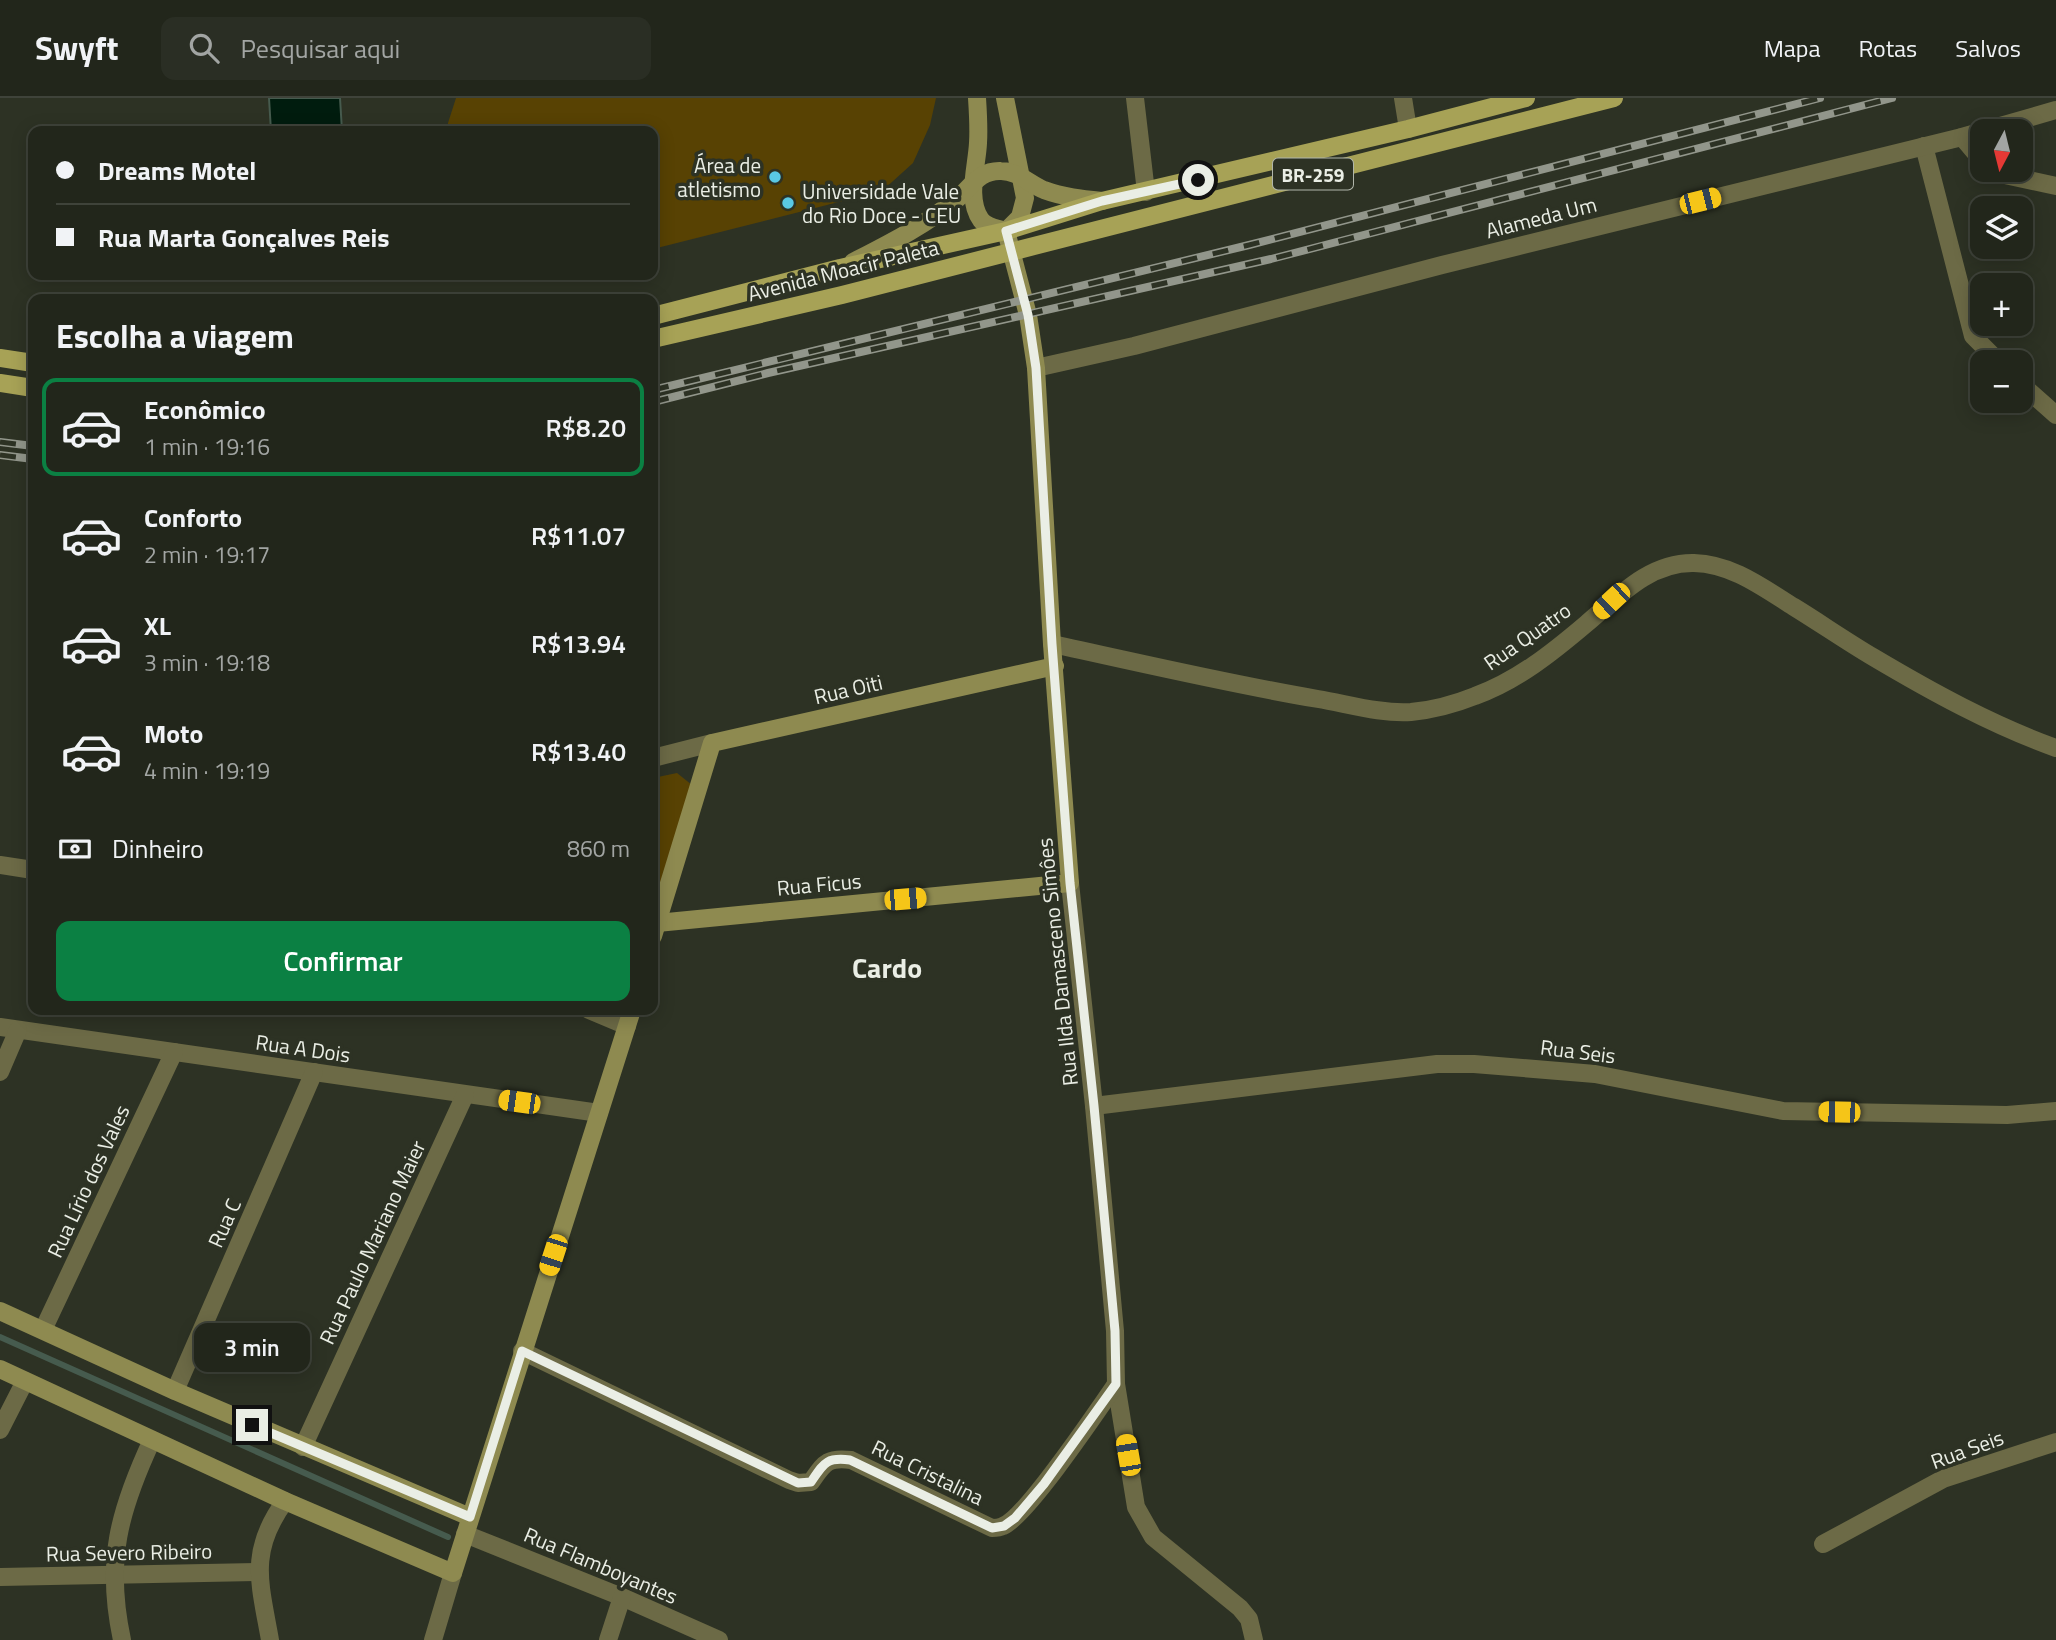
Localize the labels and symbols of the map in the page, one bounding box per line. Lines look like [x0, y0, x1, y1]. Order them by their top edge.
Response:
north arrow [1970, 119, 2034, 182]
place label: Área de atletismo [677, 149, 761, 205]
road number: BR-259 [1273, 158, 1353, 190]
route start [1182, 164, 1214, 196]
marker: Área de atletismo [767, 169, 783, 185]
place label: Universidade Vale do Rio Doce - CEU [802, 175, 961, 231]
car [1678, 186, 1723, 216]
street label: Alameda Um [1482, 188, 1600, 246]
marker: Universidade Vale do Rio Doce - CEU [780, 195, 796, 211]
street label: Avenida Moacir Paleta [744, 231, 942, 309]
car [1589, 579, 1634, 623]
street label: Rua Quatro [1477, 594, 1577, 678]
street label: Rua Oiti [810, 666, 886, 712]
street label: Rua Ilda Damasceno Simôes [1028, 837, 1086, 1087]
street label: Rua Ficus [775, 864, 863, 904]
car [884, 887, 927, 911]
district label: Cardo [852, 946, 922, 989]
street label: Rua A Dois [254, 1026, 352, 1070]
street label: Rua Seis [1539, 1031, 1617, 1071]
car [497, 1089, 542, 1115]
street label: Rua Lírio dos Vales [39, 1099, 137, 1263]
car [1818, 1101, 1861, 1123]
street label: Rua Paulo Mariano Maier [311, 1135, 433, 1349]
street label: Rua C [199, 1193, 249, 1253]
car [537, 1232, 570, 1278]
callout: 3 min [194, 1324, 310, 1372]
route end [236, 1409, 268, 1441]
street label: Rua Seis [1926, 1421, 2008, 1477]
street label: Rua Cristalina [866, 1431, 990, 1513]
car [1115, 1432, 1142, 1478]
street label: Rua Flamboyantes [519, 1518, 683, 1612]
street label: Rua Severo Ribeiro [46, 1535, 212, 1569]

